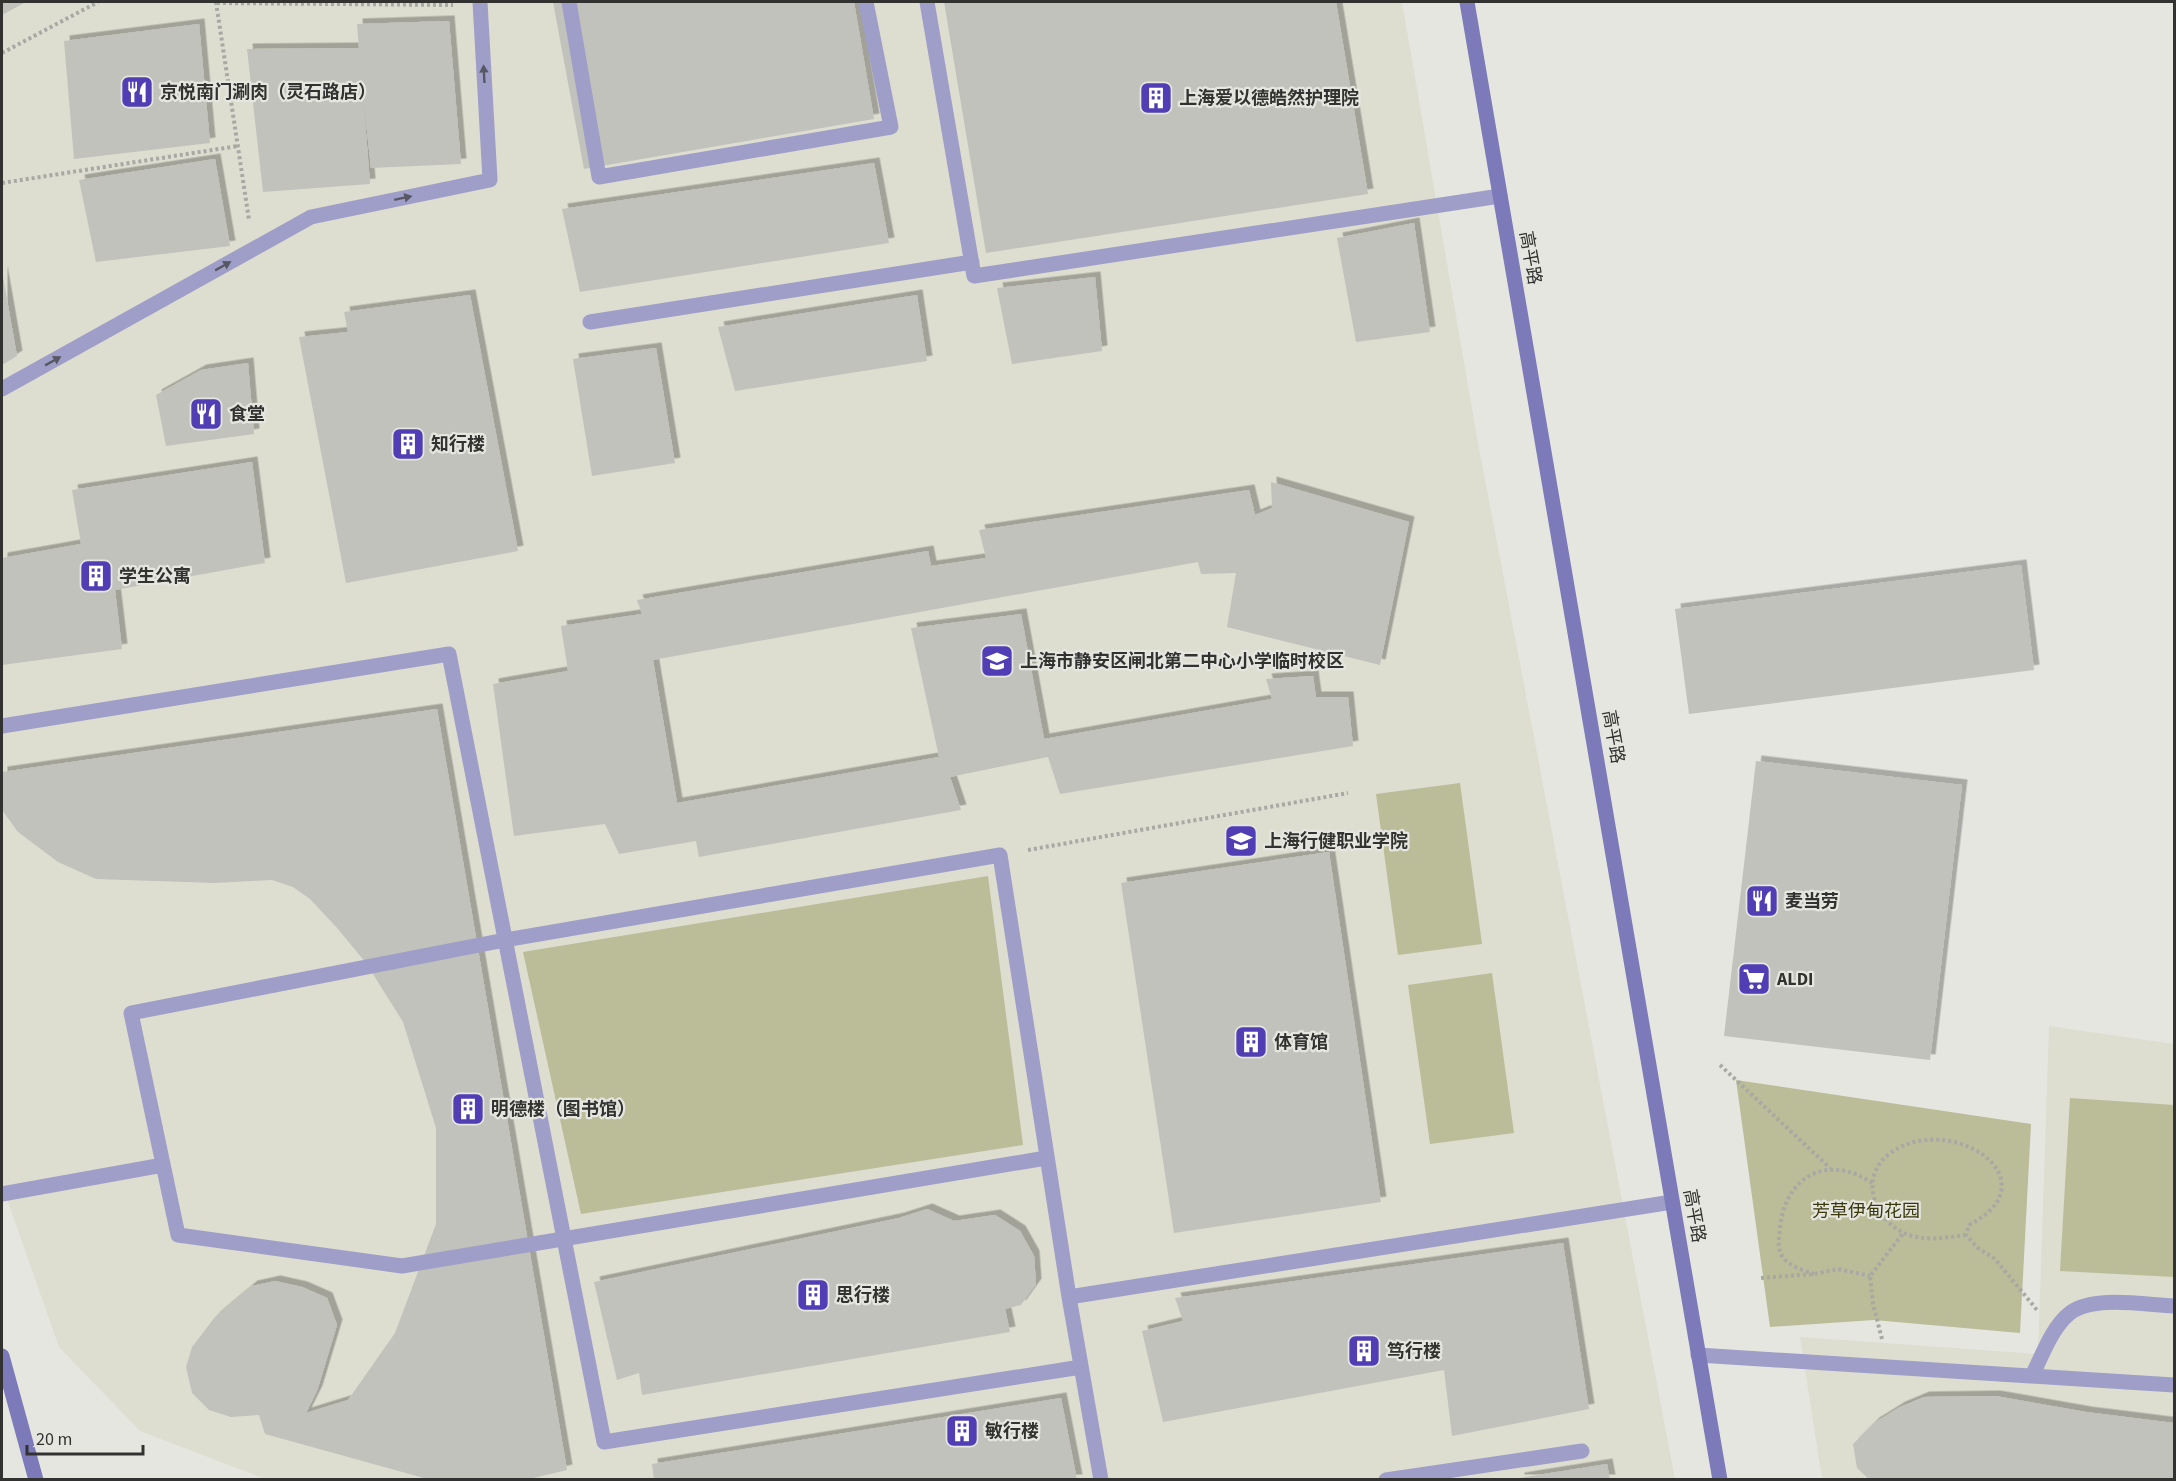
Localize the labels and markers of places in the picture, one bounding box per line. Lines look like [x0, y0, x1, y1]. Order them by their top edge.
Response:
restaurant icon: 京悦南门涮肉（灵石路店） [119, 74, 155, 110]
place label: 京悦南门涮肉（灵石路店） [160, 80, 376, 105]
building icon: 上海爱以德皓然护理院 [1138, 80, 1174, 116]
place label: 上海爱以德皓然护理院 [1179, 86, 1359, 111]
restaurant icon: 食堂 [188, 396, 224, 432]
place label: 食堂 [229, 402, 265, 427]
building icon: 知行楼 [390, 426, 426, 462]
place label: 知行楼 [431, 432, 485, 457]
building icon: 学生公寓 [78, 558, 114, 594]
place label: 学生公寓 [119, 564, 191, 589]
school or university icon: 上海市静安区闸北第二中心小学临时校区 [979, 643, 1015, 679]
place label: 上海市静安区闸北第二中心小学临时校区 [1020, 649, 1344, 674]
school or university icon: 上海行健职业学院 [1223, 823, 1259, 859]
place label: 上海行健职业学院 [1264, 829, 1408, 854]
restaurant icon: 麦当劳 [1744, 883, 1780, 919]
place label: 麦当劳 [1785, 889, 1839, 914]
supermarket icon: ALDI [1736, 961, 1772, 997]
place label: ALDI [1776, 967, 1814, 992]
building icon: 体育馆 [1233, 1024, 1269, 1060]
place label: 体育馆 [1274, 1030, 1328, 1055]
building icon: 明德楼（图书馆） [450, 1091, 486, 1127]
place label: 明德楼（图书馆） [491, 1097, 635, 1122]
building icon: 思行楼 [795, 1277, 831, 1313]
place label: 思行楼 [836, 1283, 890, 1308]
building icon: 笃行楼 [1346, 1333, 1382, 1369]
place label: 笃行楼 [1387, 1339, 1441, 1364]
building icon: 敏行楼 [944, 1413, 980, 1449]
place label: 敏行楼 [985, 1419, 1039, 1444]

